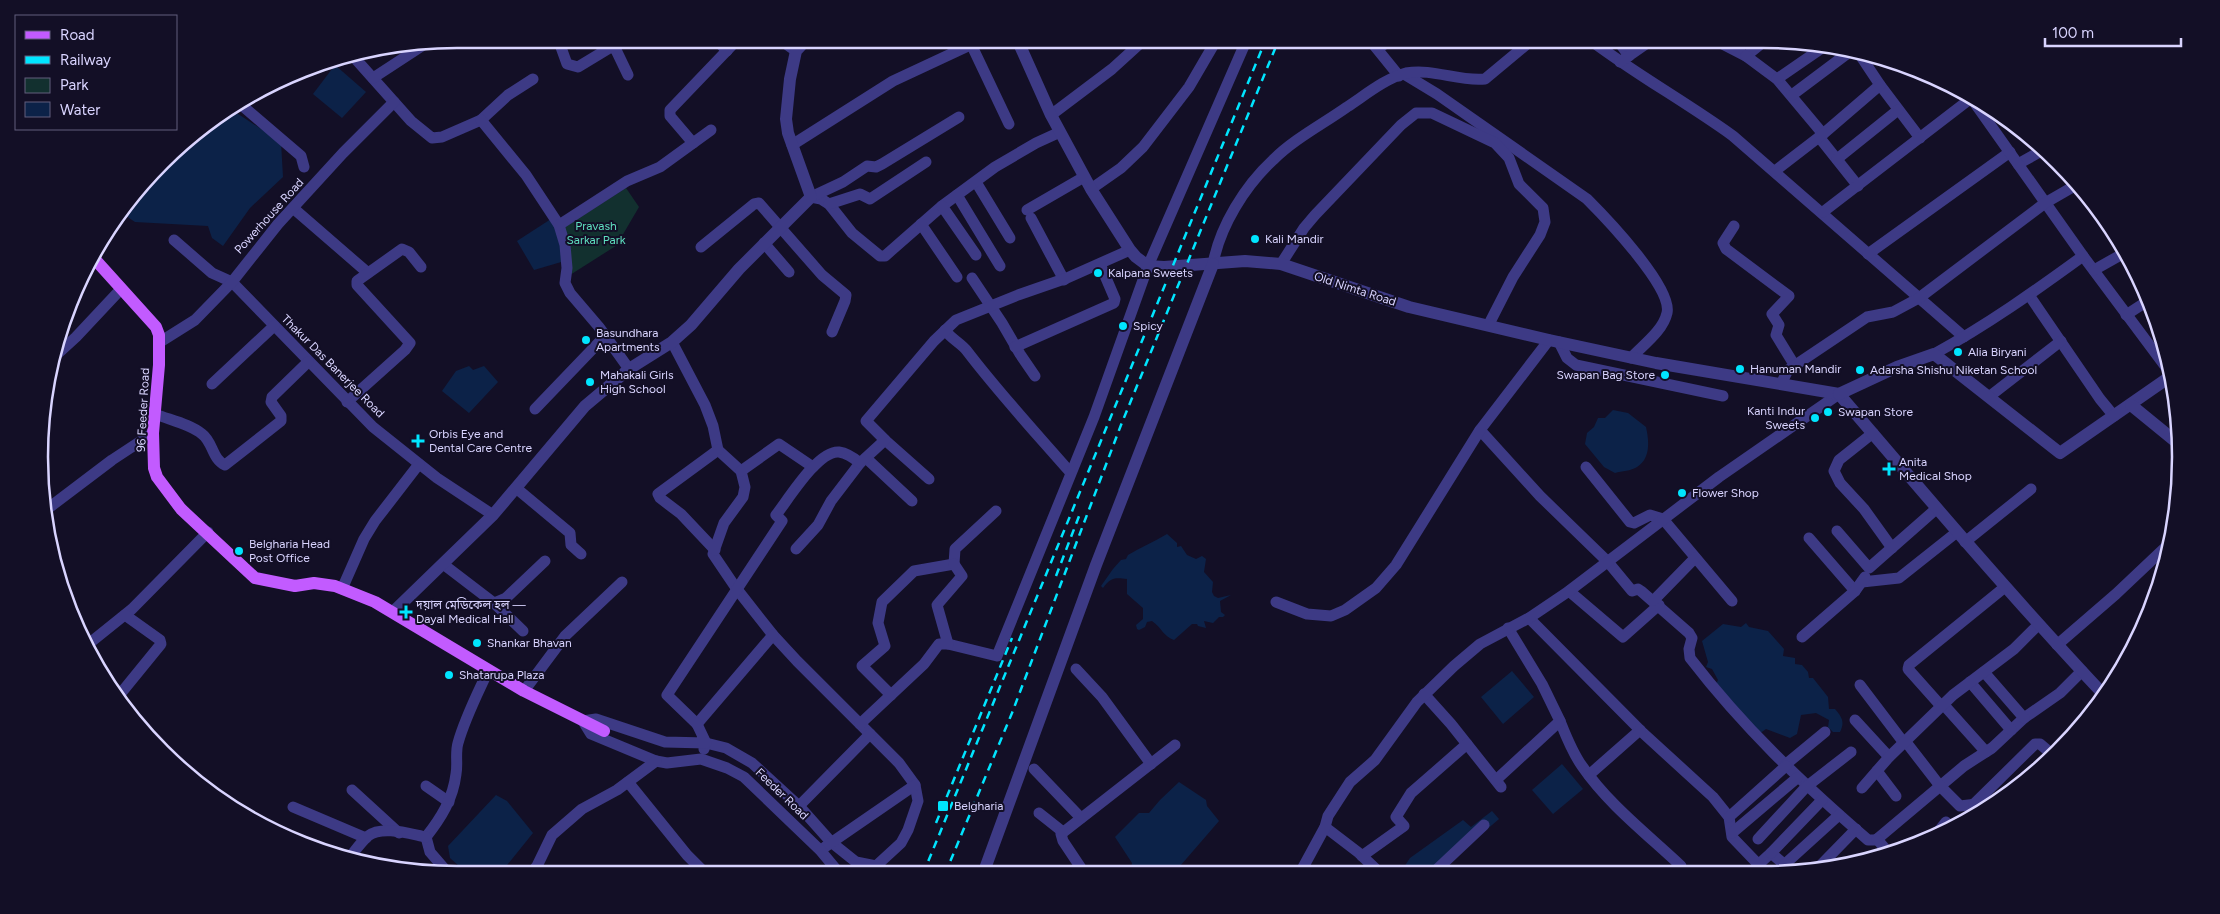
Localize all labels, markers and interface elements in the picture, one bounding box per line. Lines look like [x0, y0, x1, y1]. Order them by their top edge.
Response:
legend [15, 15, 178, 130]
scale bar [2045, 15, 2181, 47]
text: 100 m [2052, 24, 2094, 42]
text: Road [60, 26, 95, 44]
text: Railway [60, 51, 111, 69]
text: Park [60, 76, 89, 94]
text: Water [60, 101, 100, 119]
street label: Powerhouse Road [231, 175, 307, 257]
park label: Pravash Sarkar Park [566, 219, 626, 247]
place label: Kali Mandir [1265, 232, 1324, 246]
marker: Kali Mandir [1249, 233, 1261, 245]
place label: Kalpana Sweets [1108, 266, 1193, 280]
marker: Kalpana Sweets [1092, 267, 1104, 279]
street label: Old Nimta Road [1312, 269, 1398, 309]
street label: Thakur Das Banerjee Road [279, 312, 387, 420]
place label: Spicy [1133, 319, 1164, 333]
marker: Spicy [1117, 320, 1129, 332]
place label: Basundhara Apartments [596, 326, 660, 354]
marker: Basundhara Apartments [580, 334, 592, 346]
place label: Alia Biryani [1968, 345, 2027, 359]
marker: Alia Biryani [1952, 346, 1964, 358]
place label: Hanuman Mandir [1750, 362, 1841, 376]
marker: Hanuman Mandir [1734, 363, 1746, 375]
place label: Adarsha Shishu Niketan School [1870, 363, 2037, 377]
marker: Adarsha Shishu Niketan School [1854, 364, 1866, 376]
street label: 96 Feeder Road [134, 368, 152, 452]
place label: Mahakali Girls High School [600, 368, 674, 396]
place label: Swapan Bag Store [1556, 368, 1655, 382]
marker: Swapan Bag Store [1659, 369, 1671, 381]
marker: Mahakali Girls High School [584, 376, 596, 388]
place label: Kanti Indur Sweets [1747, 404, 1805, 432]
place label: Swapan Store [1838, 405, 1914, 419]
marker: Swapan Store [1822, 406, 1834, 418]
marker: Kanti Indur Sweets [1809, 412, 1821, 424]
place label: Orbis Eye and Dental Care Centre [429, 427, 533, 455]
marker: Orbis Eye and Dental Care Centre [411, 434, 425, 448]
place label: Anita Medical Shop [1899, 455, 1972, 483]
marker: Anita Medical Shop [1883, 463, 1895, 475]
place label: Flower Shop [1692, 486, 1759, 500]
marker: Flower Shop [1676, 487, 1688, 499]
place label: Belgharia Head Post Office [249, 537, 330, 565]
marker: Belgharia Head Post Office [233, 545, 245, 557]
place label: দয়াল মেডিকেল হল — Dayal Medical Hall [415, 597, 526, 626]
marker: দয়াল মেডিকেল হল — Dayal Medical Hall [400, 606, 412, 618]
place label: Shankar Bhavan [487, 636, 572, 650]
marker: Shankar Bhavan [471, 637, 483, 649]
place label: Shatarupa Plaza [459, 668, 544, 682]
marker: Shatarupa Plaza [443, 669, 455, 681]
street label: Feeder Road [753, 765, 811, 823]
marker: Belgharia [936, 799, 950, 813]
place label: Belgharia [954, 799, 1003, 813]

